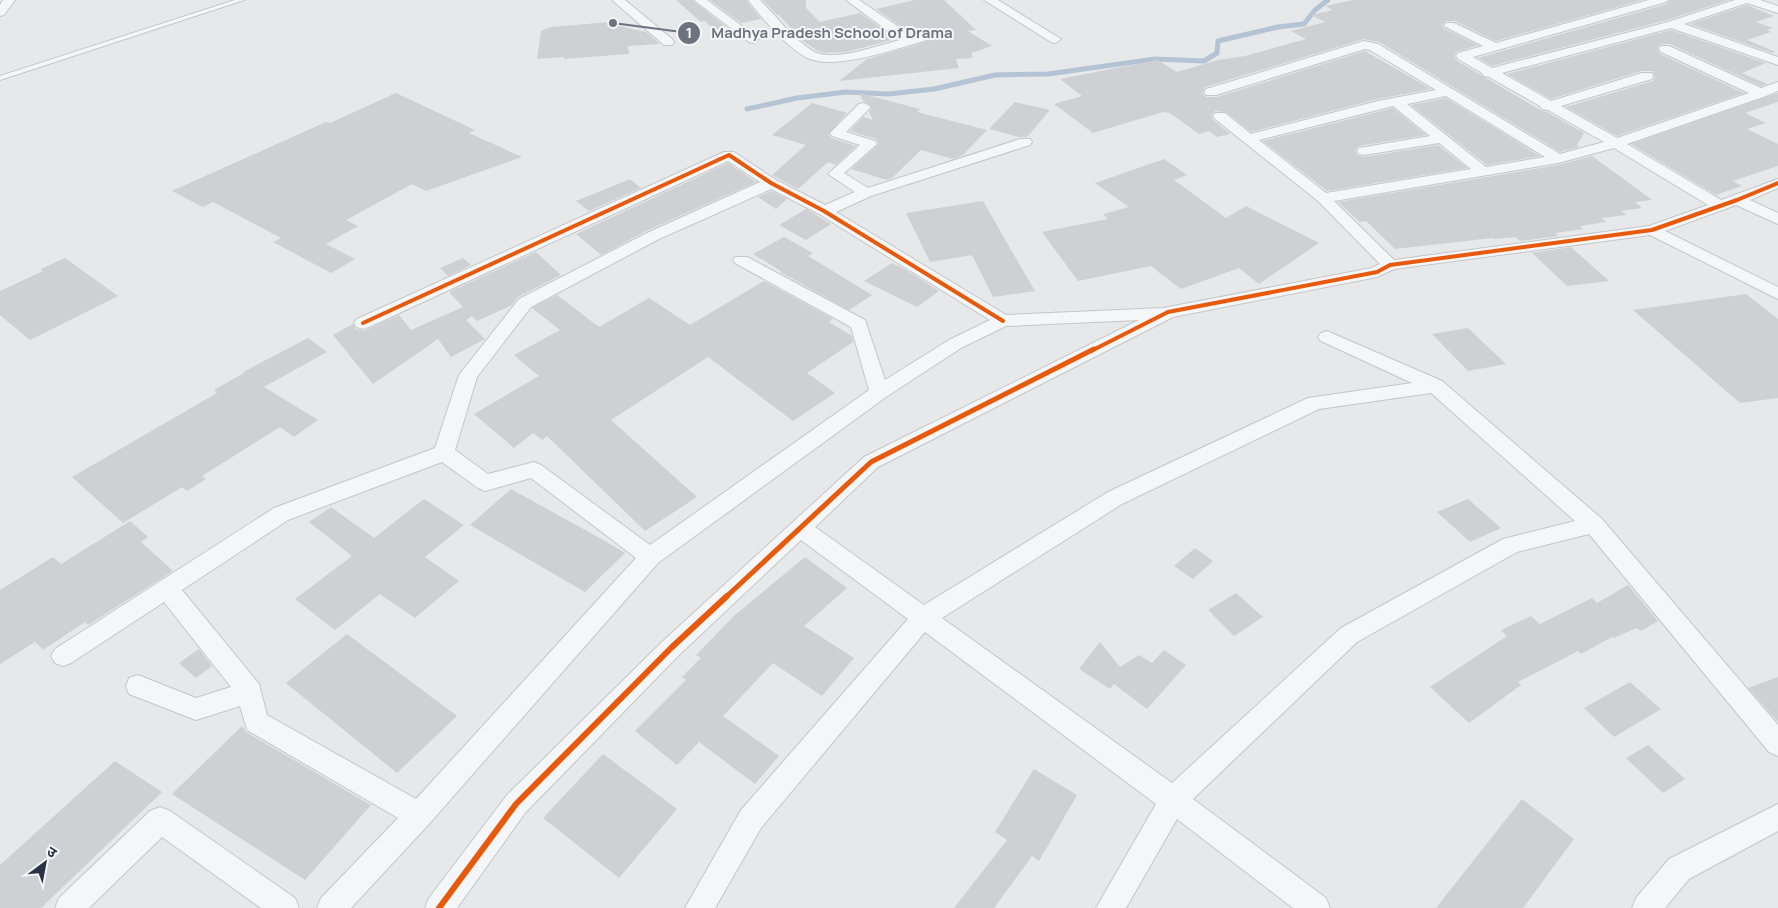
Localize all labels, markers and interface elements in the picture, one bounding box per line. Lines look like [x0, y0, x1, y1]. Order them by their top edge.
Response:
callout: Madhya Pradesh School of Drama [676, 18, 963, 48]
text: 1 [686, 22, 692, 43]
text: Madhya Pradesh School of Drama [711, 22, 953, 43]
north arrow [20, 838, 70, 888]
text: उ [44, 841, 61, 862]

